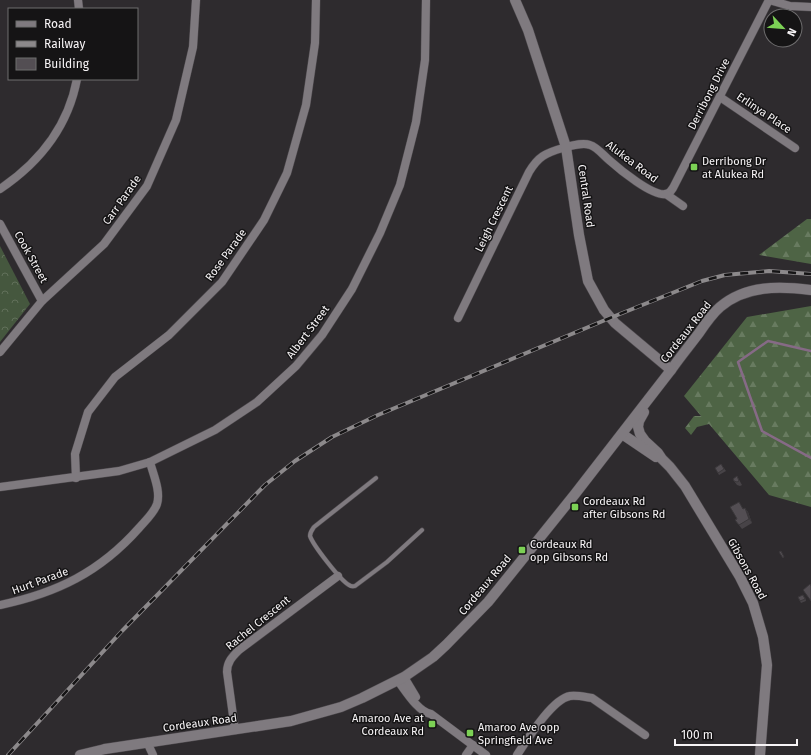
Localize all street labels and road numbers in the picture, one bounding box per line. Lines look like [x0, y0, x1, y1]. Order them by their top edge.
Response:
street label: Derribong Drive [685, 56, 733, 132]
street label: Erlinya Place [734, 90, 794, 136]
street label: Alukea Road [603, 138, 661, 186]
street label: Central Road [575, 164, 597, 228]
street label: Carr Parade [100, 173, 144, 227]
street label: Leigh Crescent [472, 184, 516, 254]
street label: Rose Parade [203, 226, 249, 284]
street label: Cook Street [11, 229, 51, 285]
street label: Cordeaux Road [658, 299, 714, 365]
street label: Albert Street [284, 303, 332, 361]
street label: Gibsons Road [725, 536, 769, 602]
street label: Cordeaux Road [456, 552, 514, 618]
street label: Hurt Parade [10, 565, 70, 597]
street label: Rachel Crescent [223, 593, 293, 653]
street label: Cordeaux Road [162, 711, 238, 735]

